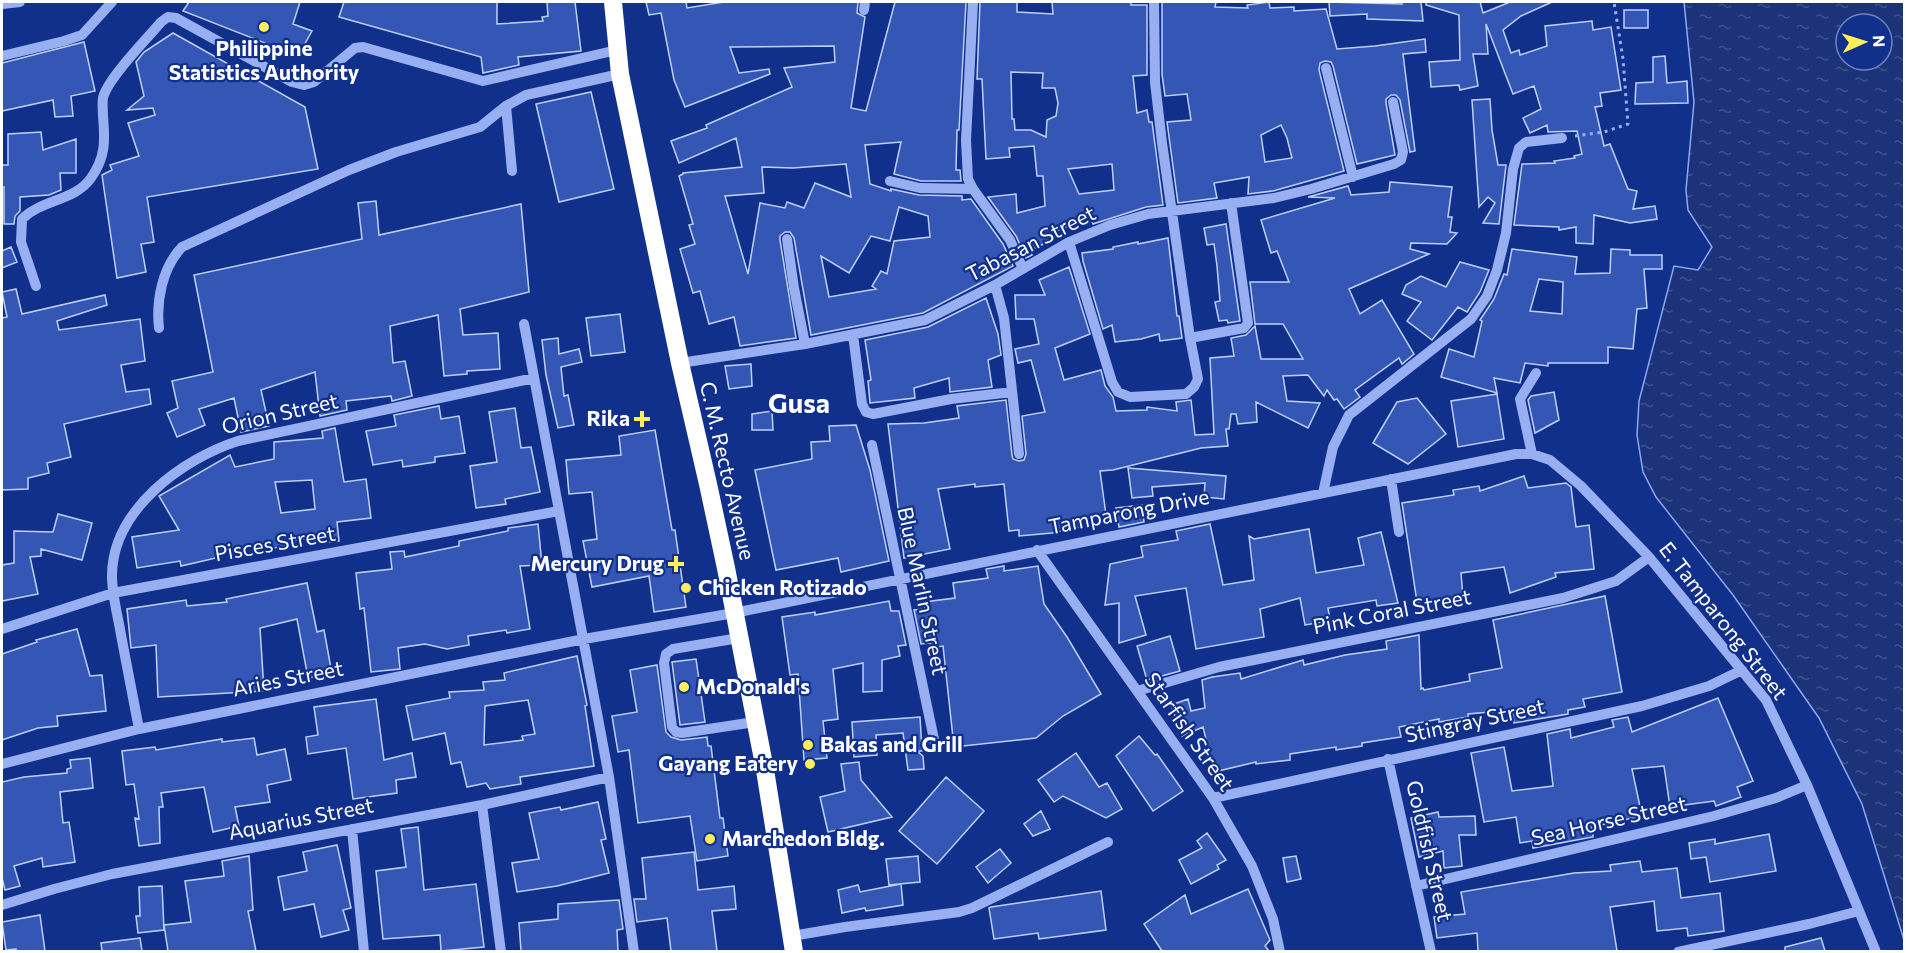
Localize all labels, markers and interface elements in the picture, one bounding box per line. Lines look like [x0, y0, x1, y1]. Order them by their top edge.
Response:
north arrow [1834, 12, 1894, 72]
marker: Philippine Statistics Authority [257, 20, 271, 34]
place label: Philippine Statistics Authority [169, 35, 360, 84]
text: N [1870, 35, 1889, 48]
street label: Tabasan Street [961, 199, 1099, 286]
street label: C. M. Recto Avenue [696, 379, 761, 562]
district label: Gusa [768, 386, 830, 419]
street label: Orion Street [219, 387, 340, 438]
place label: Rika [587, 405, 630, 430]
marker: Rika [635, 412, 649, 426]
street label: Tamparong Drive [1046, 483, 1211, 538]
street label: Blue Marlin Street [893, 504, 953, 677]
street label: Pisces Street [212, 520, 337, 565]
street label: E. Tamparong Street [1655, 536, 1793, 704]
place label: Mercury Drug [531, 550, 664, 575]
marker: Mercury Drug [669, 557, 683, 571]
place label: Chicken Rotizado [698, 574, 867, 599]
marker: Chicken Rotizado [679, 581, 693, 595]
street label: Pink Coral Street [1310, 583, 1473, 638]
street label: Aries Street [230, 655, 345, 701]
street label: Starfish Street [1140, 667, 1240, 795]
place label: McDonald's [696, 673, 810, 698]
marker: McDonald's [677, 680, 691, 694]
street label: Stingray Street [1402, 692, 1547, 747]
place label: Bakas and Grill [820, 731, 963, 756]
marker: Bakas and Grill [801, 738, 815, 752]
place label: Gayang Eatery [658, 750, 798, 775]
marker: Gayang Eatery [803, 757, 817, 771]
street label: Goldfish Street [1402, 778, 1459, 924]
street label: Sea Horse Street [1529, 790, 1689, 850]
street label: Aquarius Street [226, 791, 375, 844]
place label: Marchedon Bldg. [722, 825, 885, 850]
marker: Marchedon Bldg. [703, 832, 717, 846]

